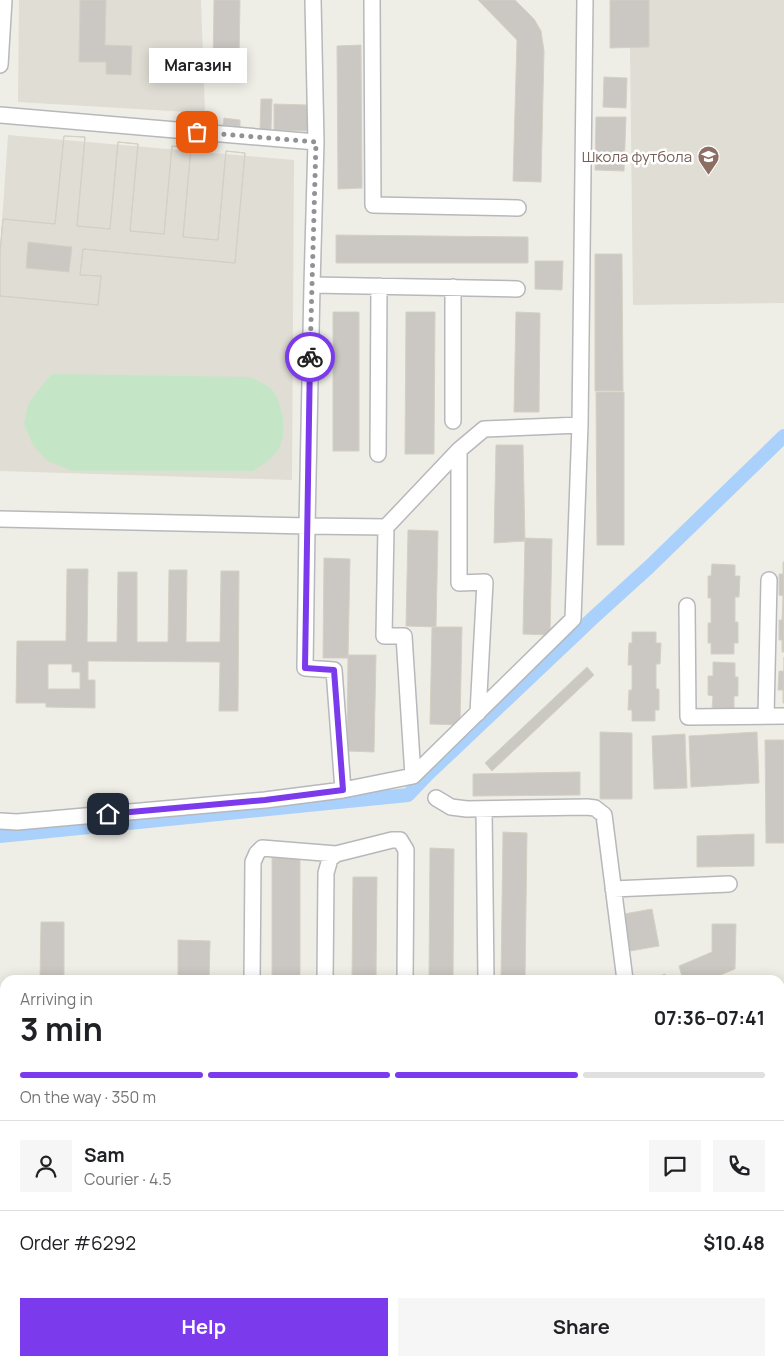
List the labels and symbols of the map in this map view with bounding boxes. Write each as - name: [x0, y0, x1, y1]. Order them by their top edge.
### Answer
- callout: Магазин: [148, 47, 246, 82]
- pin: [176, 111, 218, 153]
- school or university icon: Школа футбола: [696, 144, 720, 175]
- place label: Школа футбола: [582, 146, 692, 167]
- courier: [285, 332, 335, 382]
- pin: [87, 793, 129, 835]

